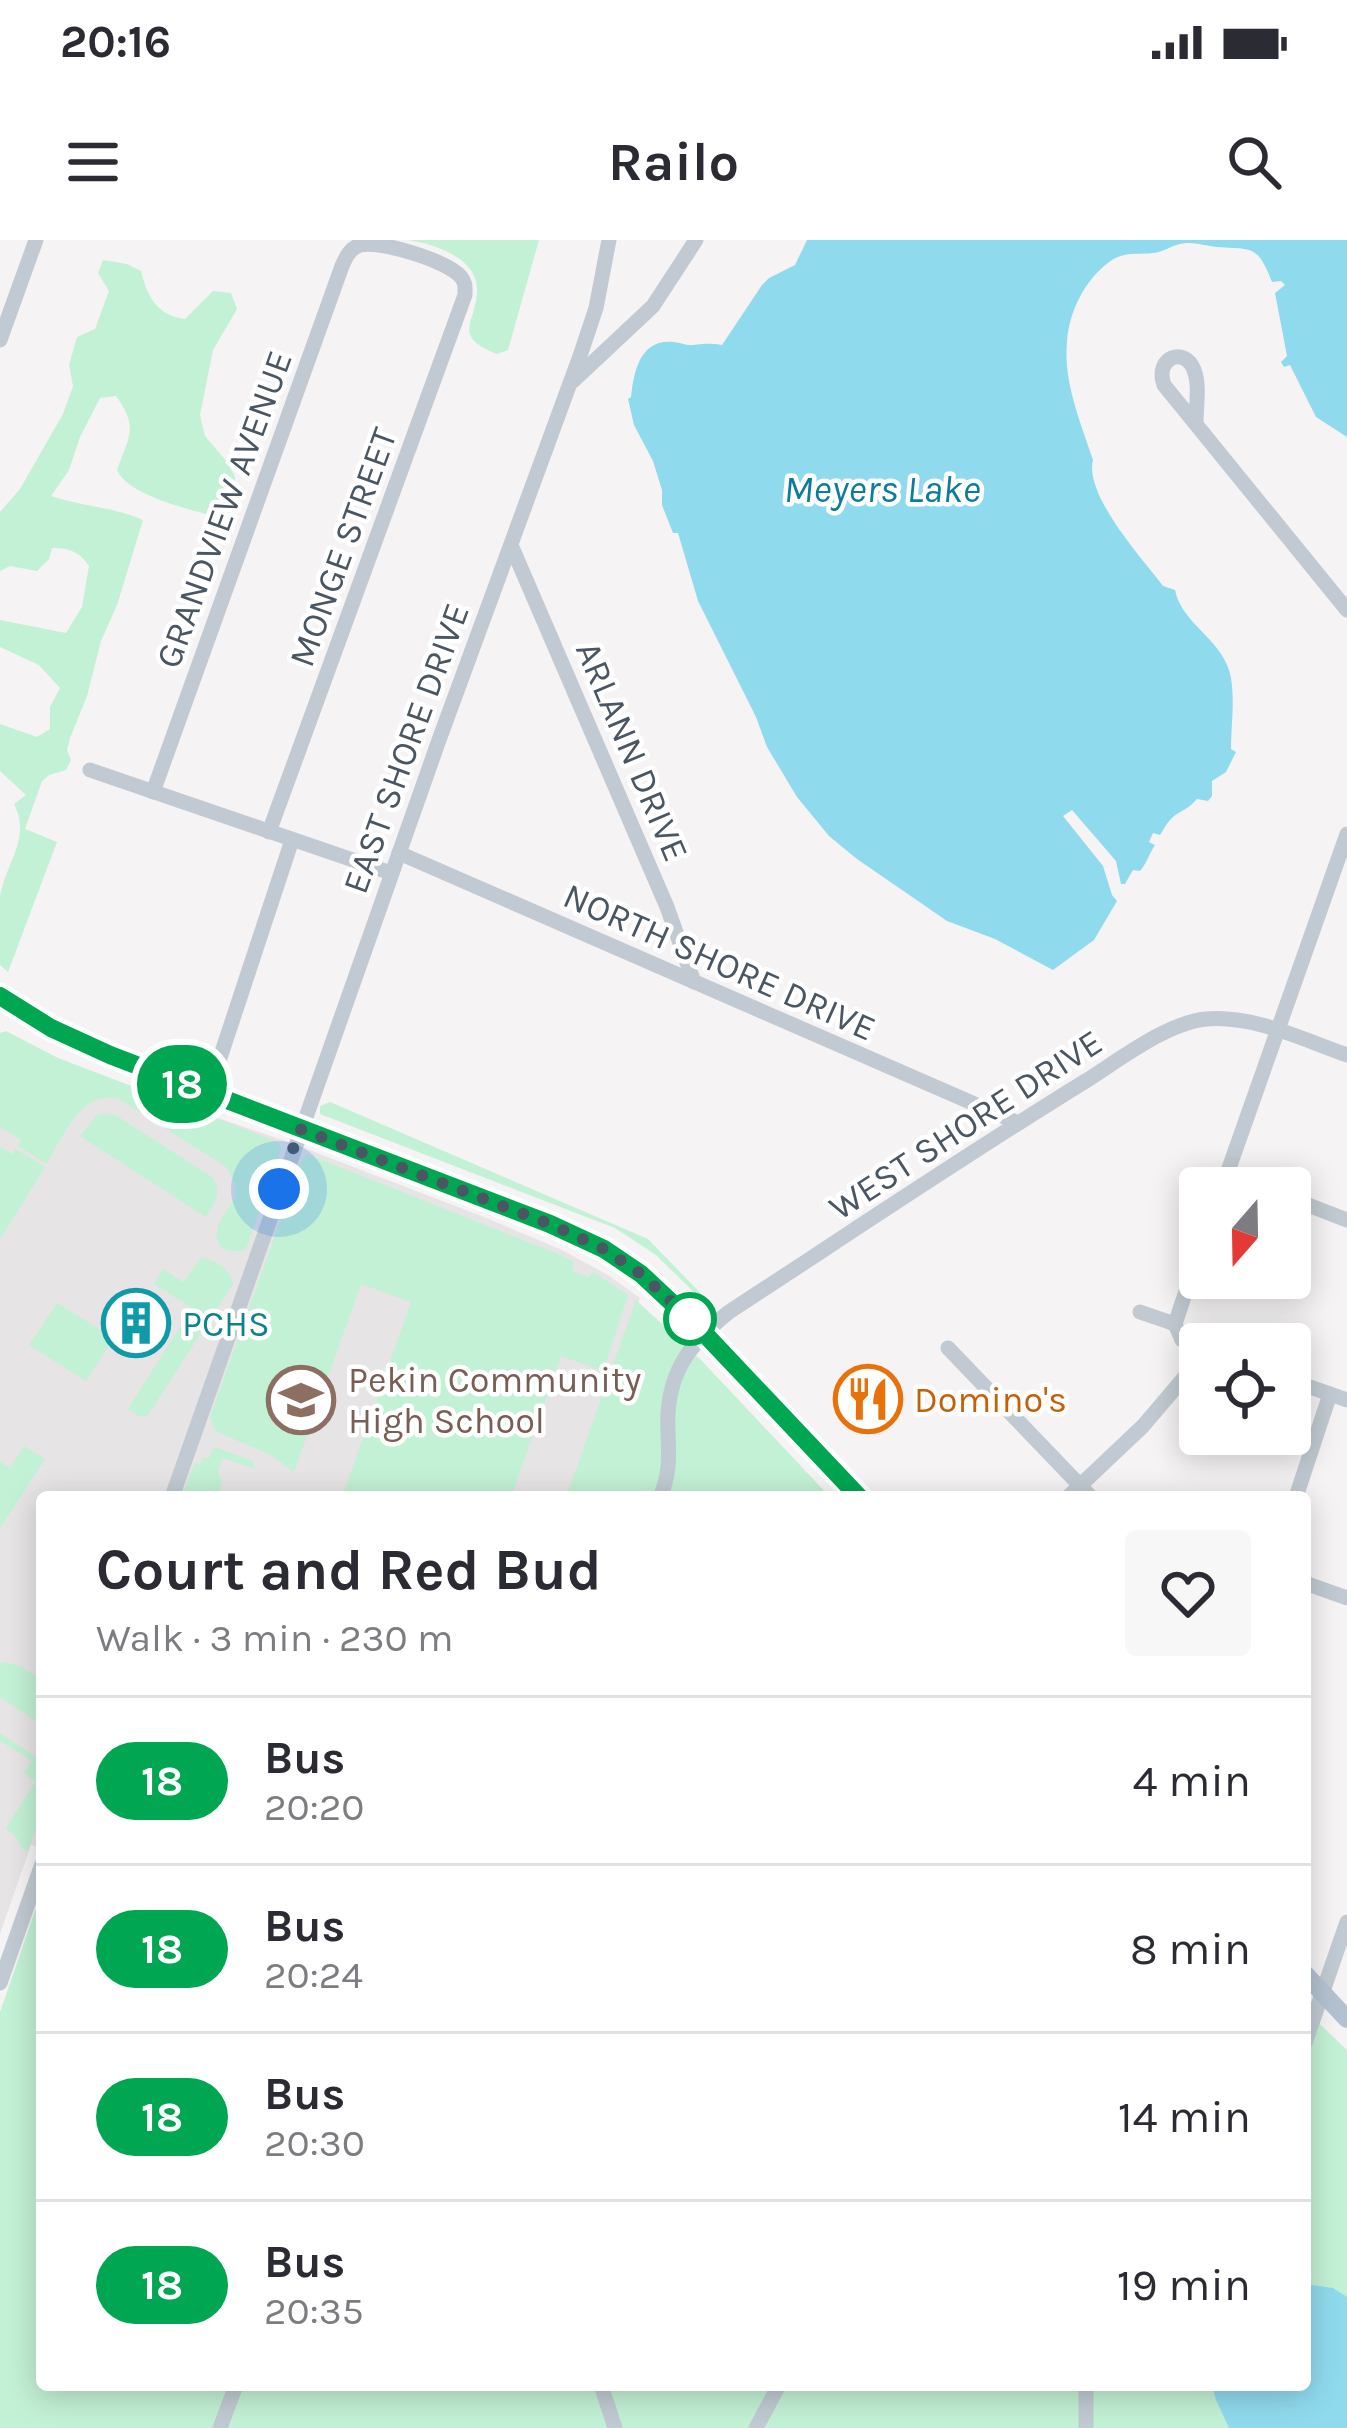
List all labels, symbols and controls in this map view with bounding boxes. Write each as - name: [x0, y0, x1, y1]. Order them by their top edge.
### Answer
- text: 20:16: [60, 16, 171, 68]
- icon: menu: [60, 129, 126, 195]
- icon: search: [1221, 129, 1287, 195]
- text: Railo: [608, 130, 739, 194]
- street label: GRANDVIEW AVENUE: [147, 345, 301, 674]
- street label: MONGE STREET: [280, 422, 406, 672]
- water label: Meyers Lake: [784, 466, 981, 512]
- street label: EAST SHORE DRIVE: [334, 598, 478, 899]
- street label: ARLANN DRIVE: [567, 635, 697, 867]
- street label: NORTH SHORE DRIVE: [557, 874, 882, 1050]
- street label: WEST SHORE DRIVE: [821, 1021, 1110, 1229]
- line badge: 18: [128, 1045, 236, 1123]
- text: 18: [161, 1059, 203, 1109]
- your location: [249, 1159, 309, 1219]
- north arrow: [1179, 1167, 1311, 1299]
- map controls: [1179, 1167, 1311, 1455]
- building icon: PCHS: [101, 1288, 171, 1358]
- unlabelled marker: [665, 1294, 715, 1344]
- place label: PCHS: [182, 1303, 270, 1345]
- button: locate: [1179, 1323, 1311, 1455]
- place label: Pekin Community High School: [348, 1359, 642, 1442]
- restaurant icon: Domino's: [833, 1364, 903, 1434]
- school or university icon: Pekin Community High School: [266, 1365, 336, 1435]
- place label: Domino's: [914, 1379, 1067, 1421]
- button: heart: [1125, 1530, 1251, 1656]
- text: Court and Red Bud: [96, 1537, 602, 1603]
- text: Walk · 3 min · 230 m: [96, 1615, 453, 1661]
- text: Bus: [264, 1732, 345, 1784]
- text: 4 min: [1133, 1755, 1251, 1807]
- text: 18: [141, 1756, 183, 1806]
- text: 20:20: [264, 1784, 364, 1830]
- text: Bus: [264, 1900, 345, 1952]
- text: 8 min: [1130, 1923, 1251, 1975]
- text: 18: [141, 1924, 183, 1974]
- text: 20:24: [264, 1952, 363, 1998]
- text: Bus: [264, 2068, 345, 2120]
- text: 14 min: [1118, 2091, 1251, 2143]
- text: 18: [141, 2092, 183, 2142]
- text: 20:30: [264, 2120, 365, 2166]
- text: Bus: [264, 2236, 345, 2288]
- text: 19 min: [1117, 2259, 1251, 2311]
- text: 18: [141, 2260, 183, 2310]
- text: 20:35: [264, 2288, 364, 2334]

